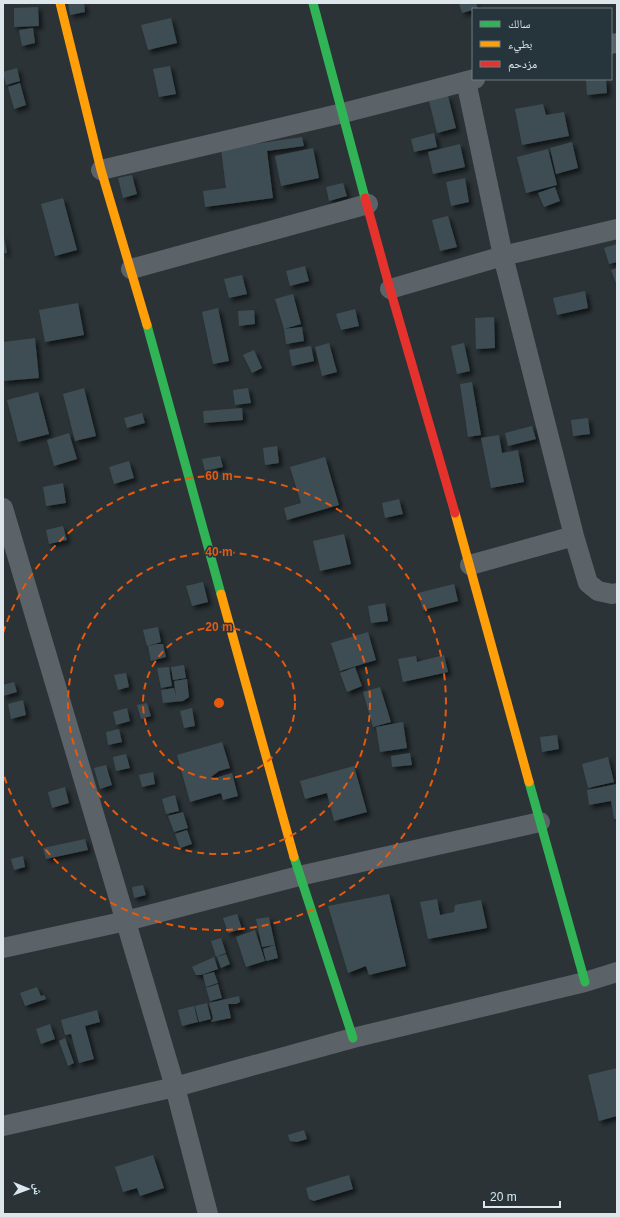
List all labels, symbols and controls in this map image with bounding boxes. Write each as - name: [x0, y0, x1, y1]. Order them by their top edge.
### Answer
- legend: [472, 8, 612, 80]
- text: سالك: [508, 17, 530, 31]
- text: بطيء: [508, 37, 532, 54]
- text: مزدحم: [508, 57, 537, 72]
- text: 60 m: [205, 469, 233, 483]
- text: 40 m: [205, 545, 233, 559]
- text: 20 m: [205, 620, 233, 634]
- centre of rings: [212, 696, 226, 710]
- north arrow: [8, 1169, 48, 1209]
- text: ش: [30, 1183, 44, 1195]
- scale bar: [484, 1183, 560, 1209]
- text: 20 m: [490, 1190, 517, 1204]

